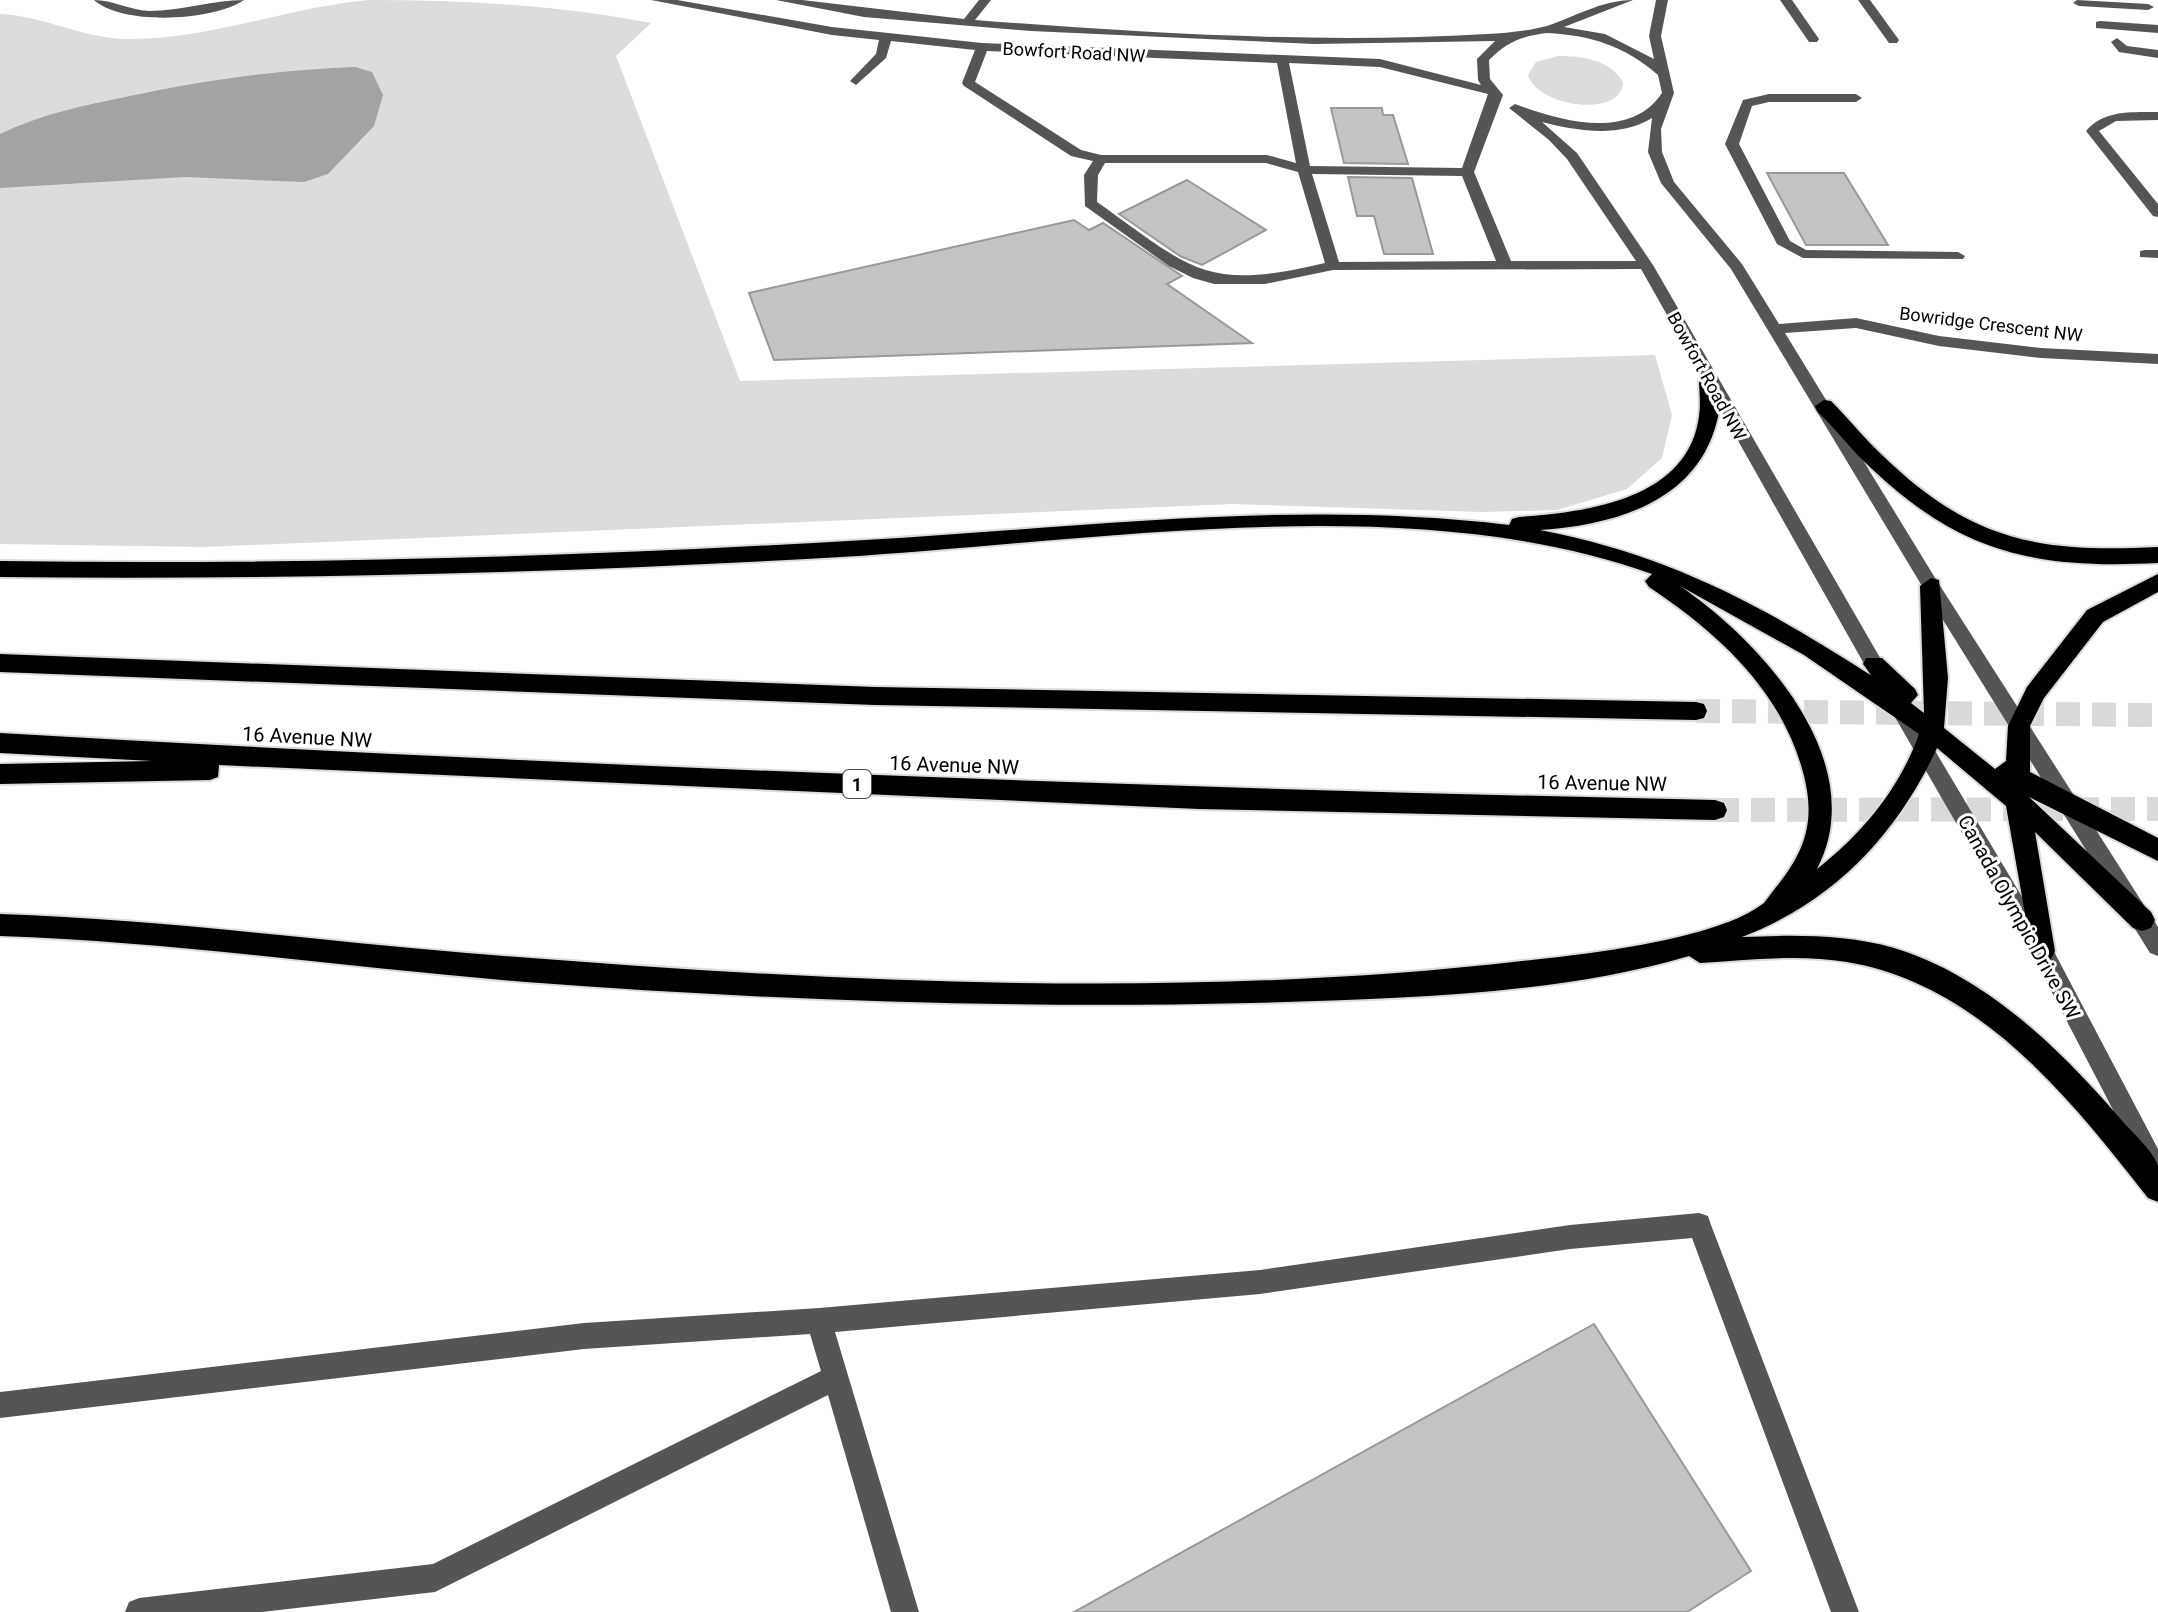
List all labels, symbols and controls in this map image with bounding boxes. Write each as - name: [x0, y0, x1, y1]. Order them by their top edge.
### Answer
- street label: Bowfort Road NW: [1002, 38, 1146, 66]
- street label: Bowridge Crescent NW: [1898, 302, 2084, 346]
- street label: Bowfort Road NW: [1663, 308, 1751, 444]
- street label: 16 Avenue NW: [242, 722, 373, 752]
- street label: 16 Avenue NW: [889, 751, 1020, 779]
- road number: 1: [843, 770, 871, 798]
- street label: 16 Avenue NW: [1537, 770, 1667, 796]
- street label: Canada Olympic Drive SW: [1953, 811, 2085, 1023]

